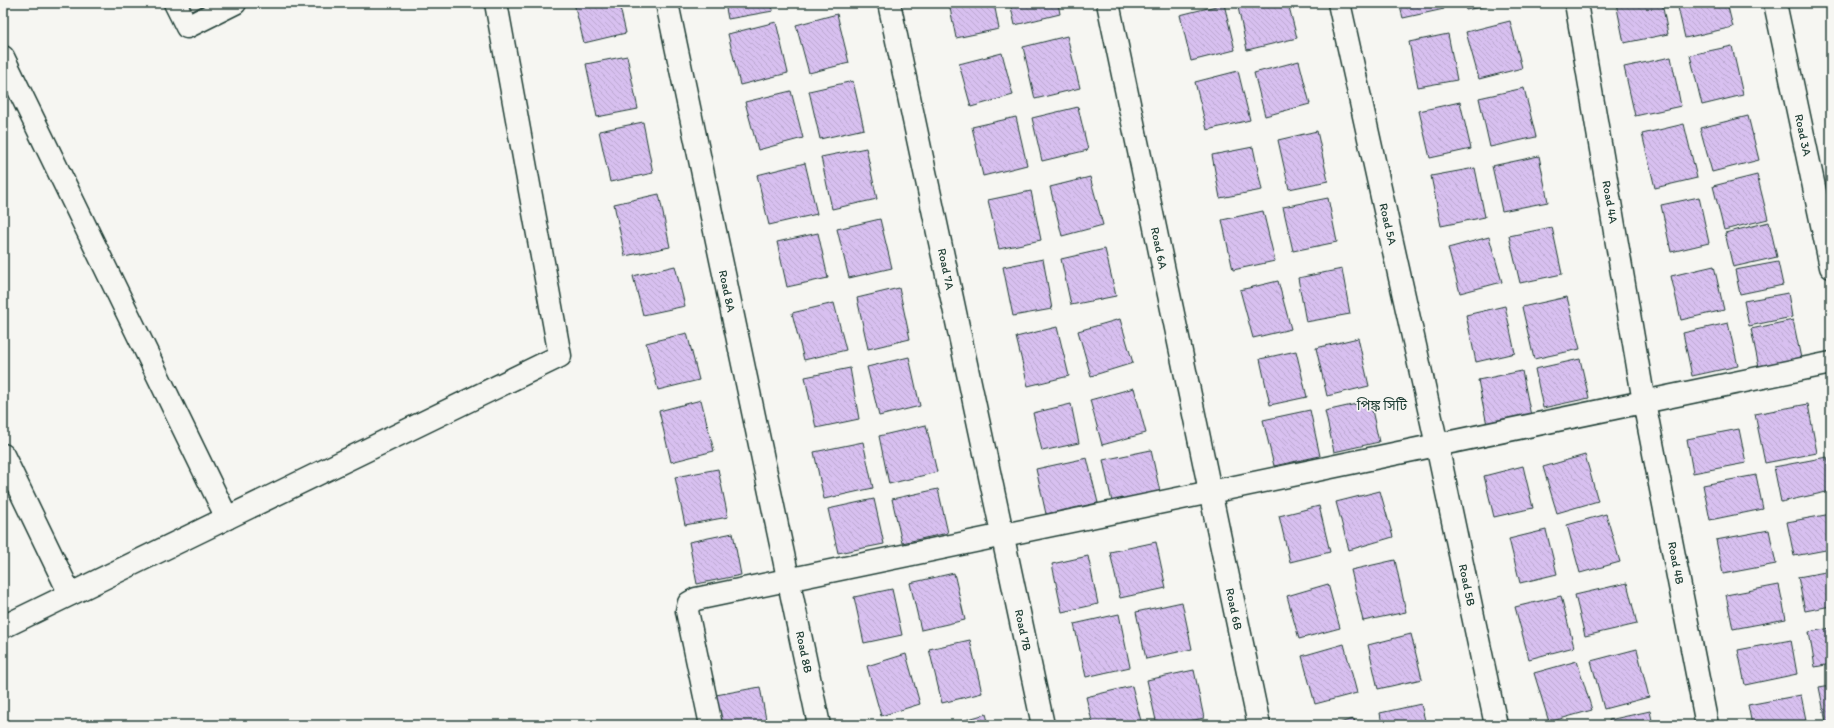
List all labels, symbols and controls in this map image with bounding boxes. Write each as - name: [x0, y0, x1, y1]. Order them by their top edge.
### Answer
- street label: Road 3A: [1792, 113, 1814, 158]
- street label: Road 4A: [1599, 179, 1621, 225]
- street label: Road 5A: [1376, 202, 1400, 247]
- street label: Road 6A: [1148, 226, 1170, 271]
- street label: Road 7A: [935, 247, 957, 291]
- street label: Road 8A: [716, 269, 738, 314]
- district label: পিঙ্ক সিটি: [1356, 397, 1408, 414]
- street label: Road 4B: [1665, 540, 1687, 586]
- street label: Road 5B: [1456, 563, 1478, 608]
- street label: Road 6B: [1223, 587, 1245, 632]
- street label: Road 7B: [1012, 608, 1034, 652]
- street label: Road 8B: [793, 630, 815, 675]

